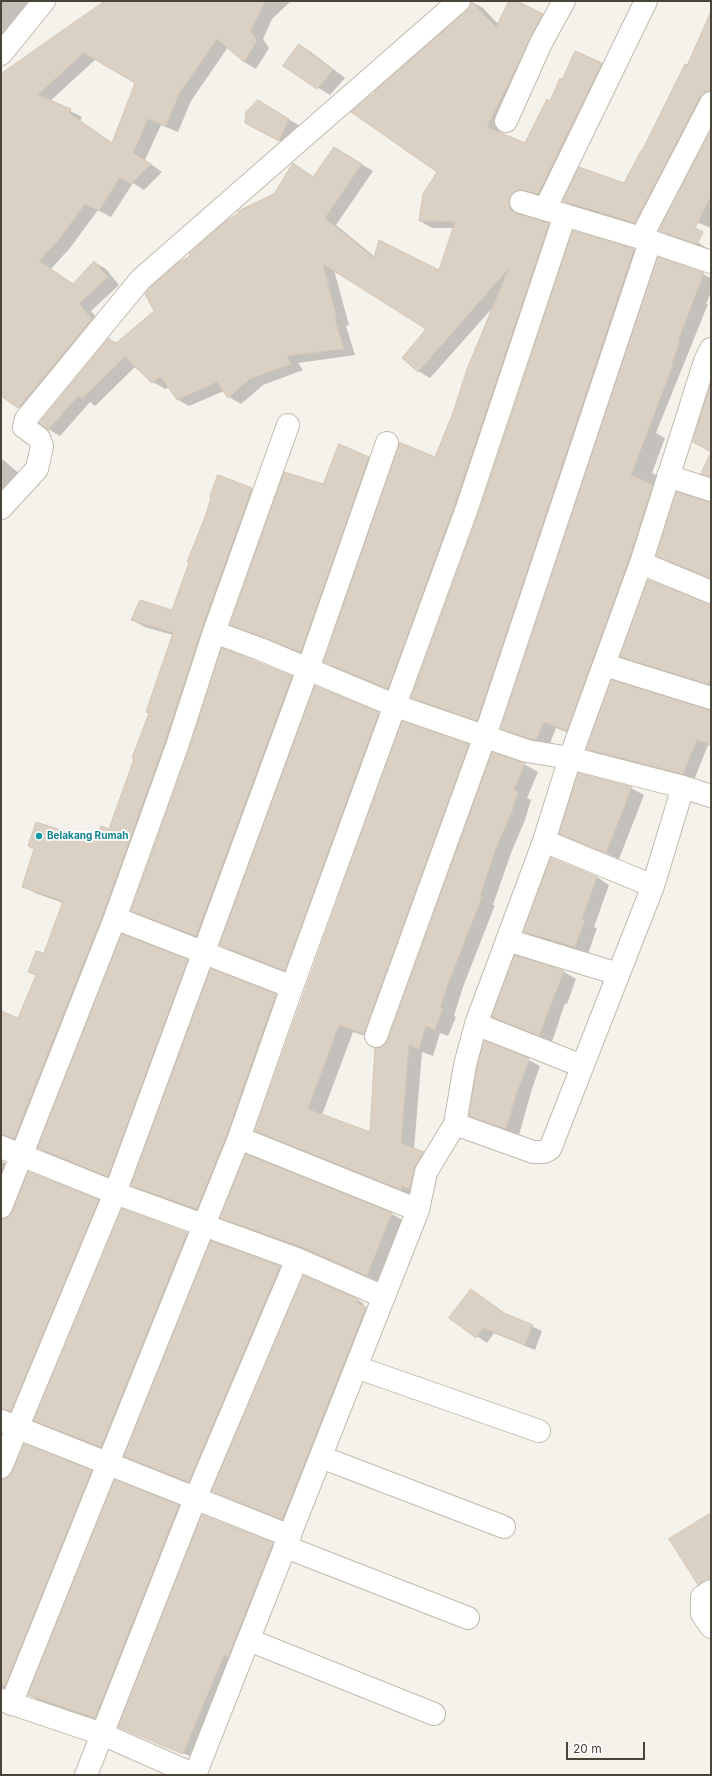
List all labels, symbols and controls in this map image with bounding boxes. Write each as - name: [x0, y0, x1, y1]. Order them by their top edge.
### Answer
- place label: Belakang Rumah: [47, 830, 129, 842]
- marker: Belakang Rumah: [34, 831, 44, 841]
- scale bar: [568, 1734, 647, 1760]
- text: 20 m: [573, 1741, 602, 1756]

